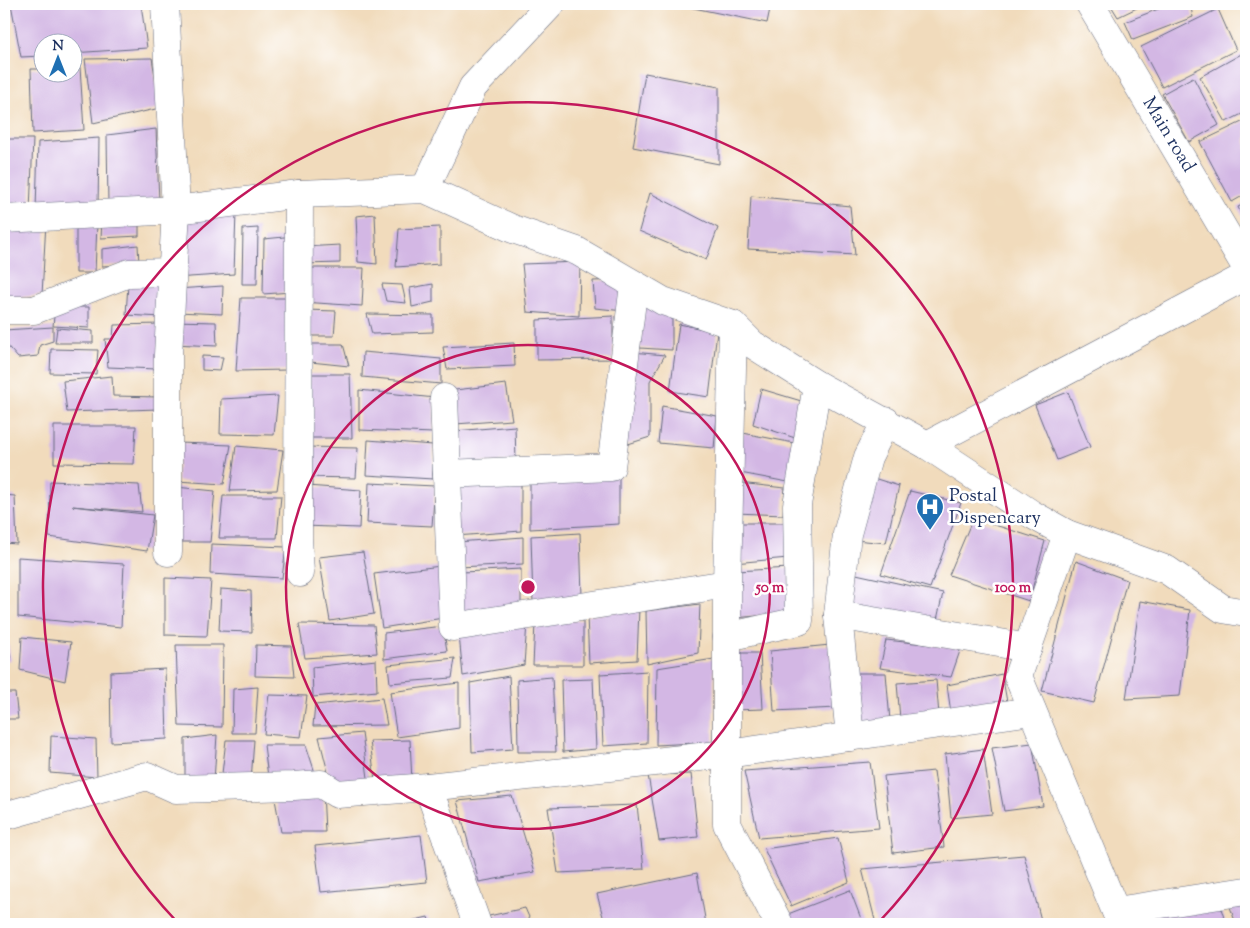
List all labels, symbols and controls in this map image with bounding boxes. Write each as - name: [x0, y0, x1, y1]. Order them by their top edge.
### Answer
- north arrow: [32, 32, 82, 82]
- text: N: [52, 37, 64, 57]
- street label: Main road: [1135, 92, 1201, 178]
- place label: Postal Dispencary: [949, 483, 1042, 532]
- hospital icon: Postal Dispencary: [915, 492, 945, 531]
- centre of rings: [519, 578, 537, 596]
- text: 50 m: [755, 578, 785, 599]
- text: 100 m: [995, 578, 1032, 599]

